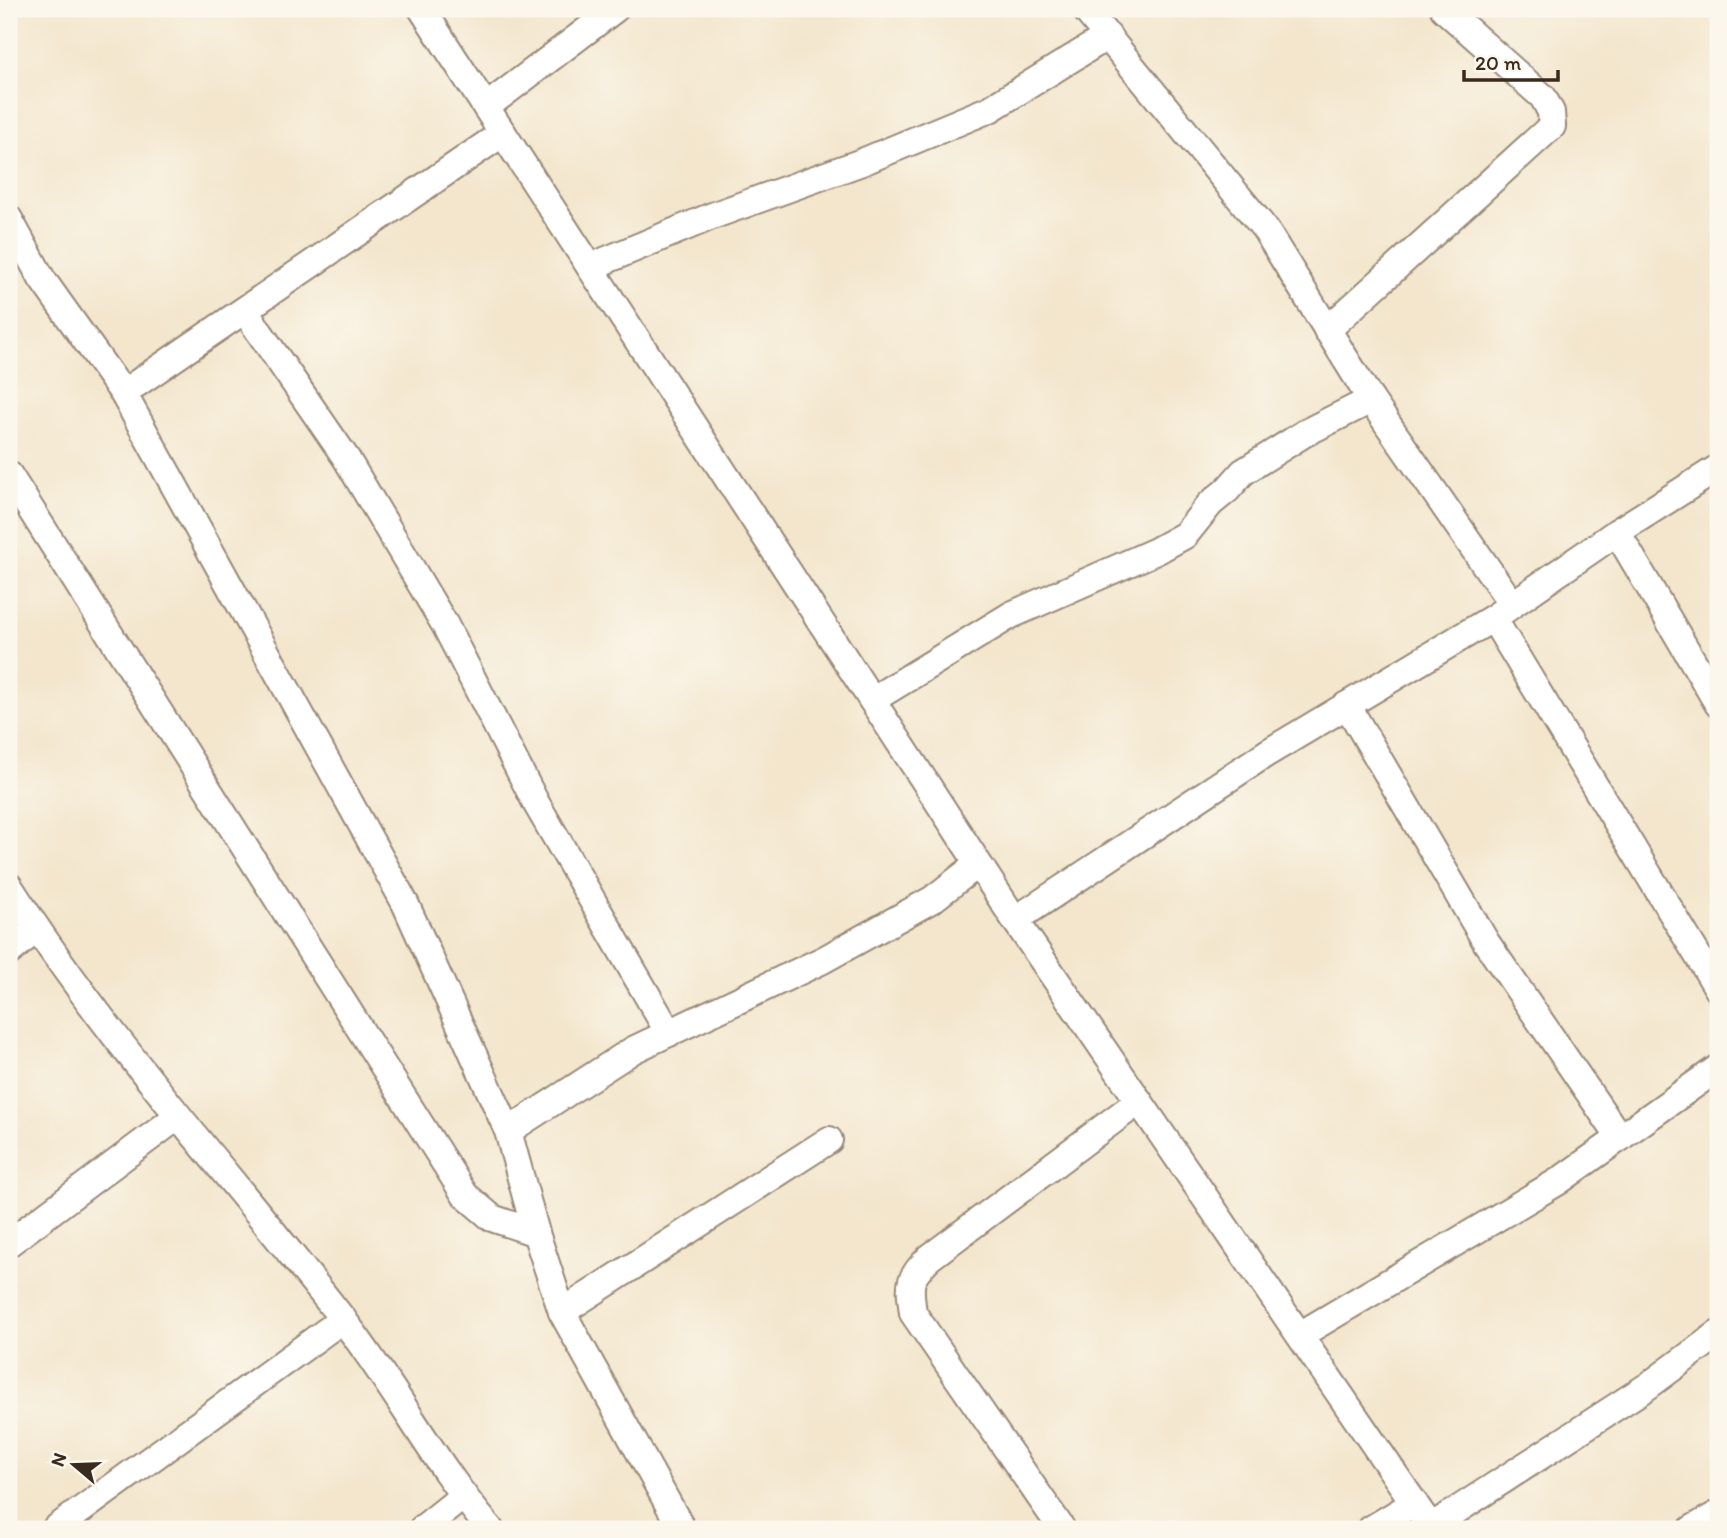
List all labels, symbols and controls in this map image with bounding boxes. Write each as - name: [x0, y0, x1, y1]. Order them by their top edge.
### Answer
- scale bar: [1464, 38, 1559, 82]
- text: 20 m: [1475, 50, 1522, 75]
- north arrow: [38, 1430, 108, 1500]
- text: N: [45, 1450, 71, 1469]

